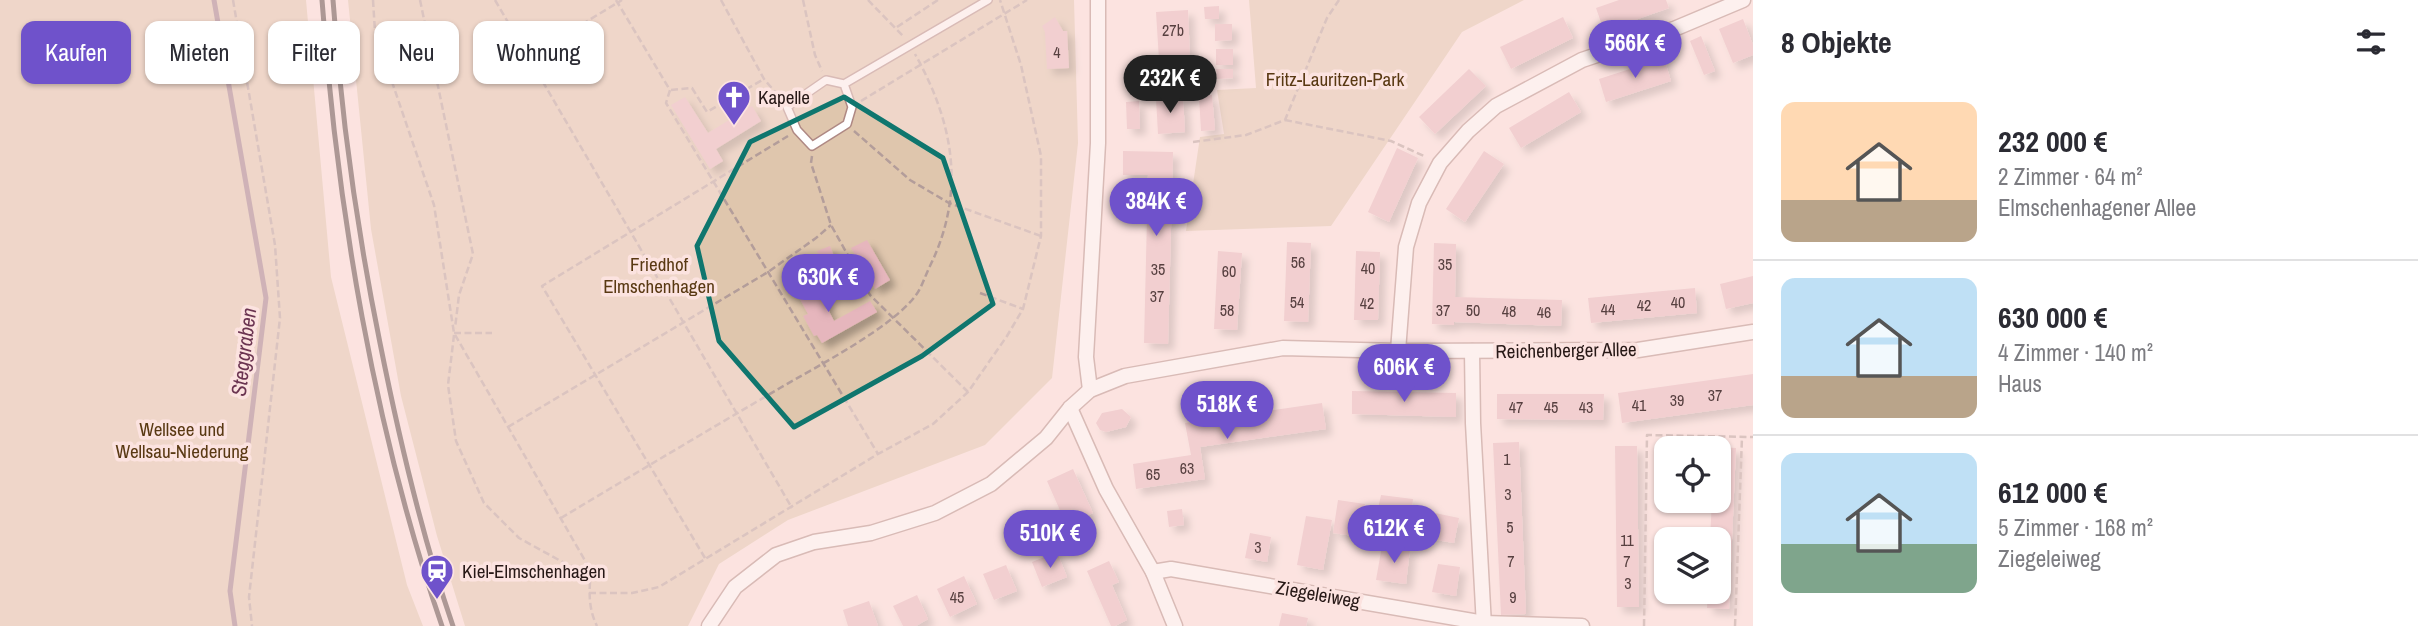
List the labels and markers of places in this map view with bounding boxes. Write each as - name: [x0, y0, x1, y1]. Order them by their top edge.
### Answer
- pin: 566K €: [1578, 20, 1692, 80]
- pin: 232K €: [1113, 55, 1227, 115]
- church icon: Kapelle: [715, 78, 753, 127]
- place label: Kapelle: [758, 84, 810, 110]
- pin: 384K €: [1099, 178, 1213, 238]
- pin: 630K €: [771, 254, 885, 314]
- pin: 606K €: [1347, 344, 1461, 404]
- pin: 518K €: [1170, 382, 1284, 441]
- pin: 612K €: [1337, 505, 1451, 565]
- pin: 510K €: [993, 510, 1107, 570]
- station icon: Kiel-Elmschenhagen: [418, 552, 456, 601]
- place label: Kiel-Elmschenhagen: [462, 558, 606, 584]

